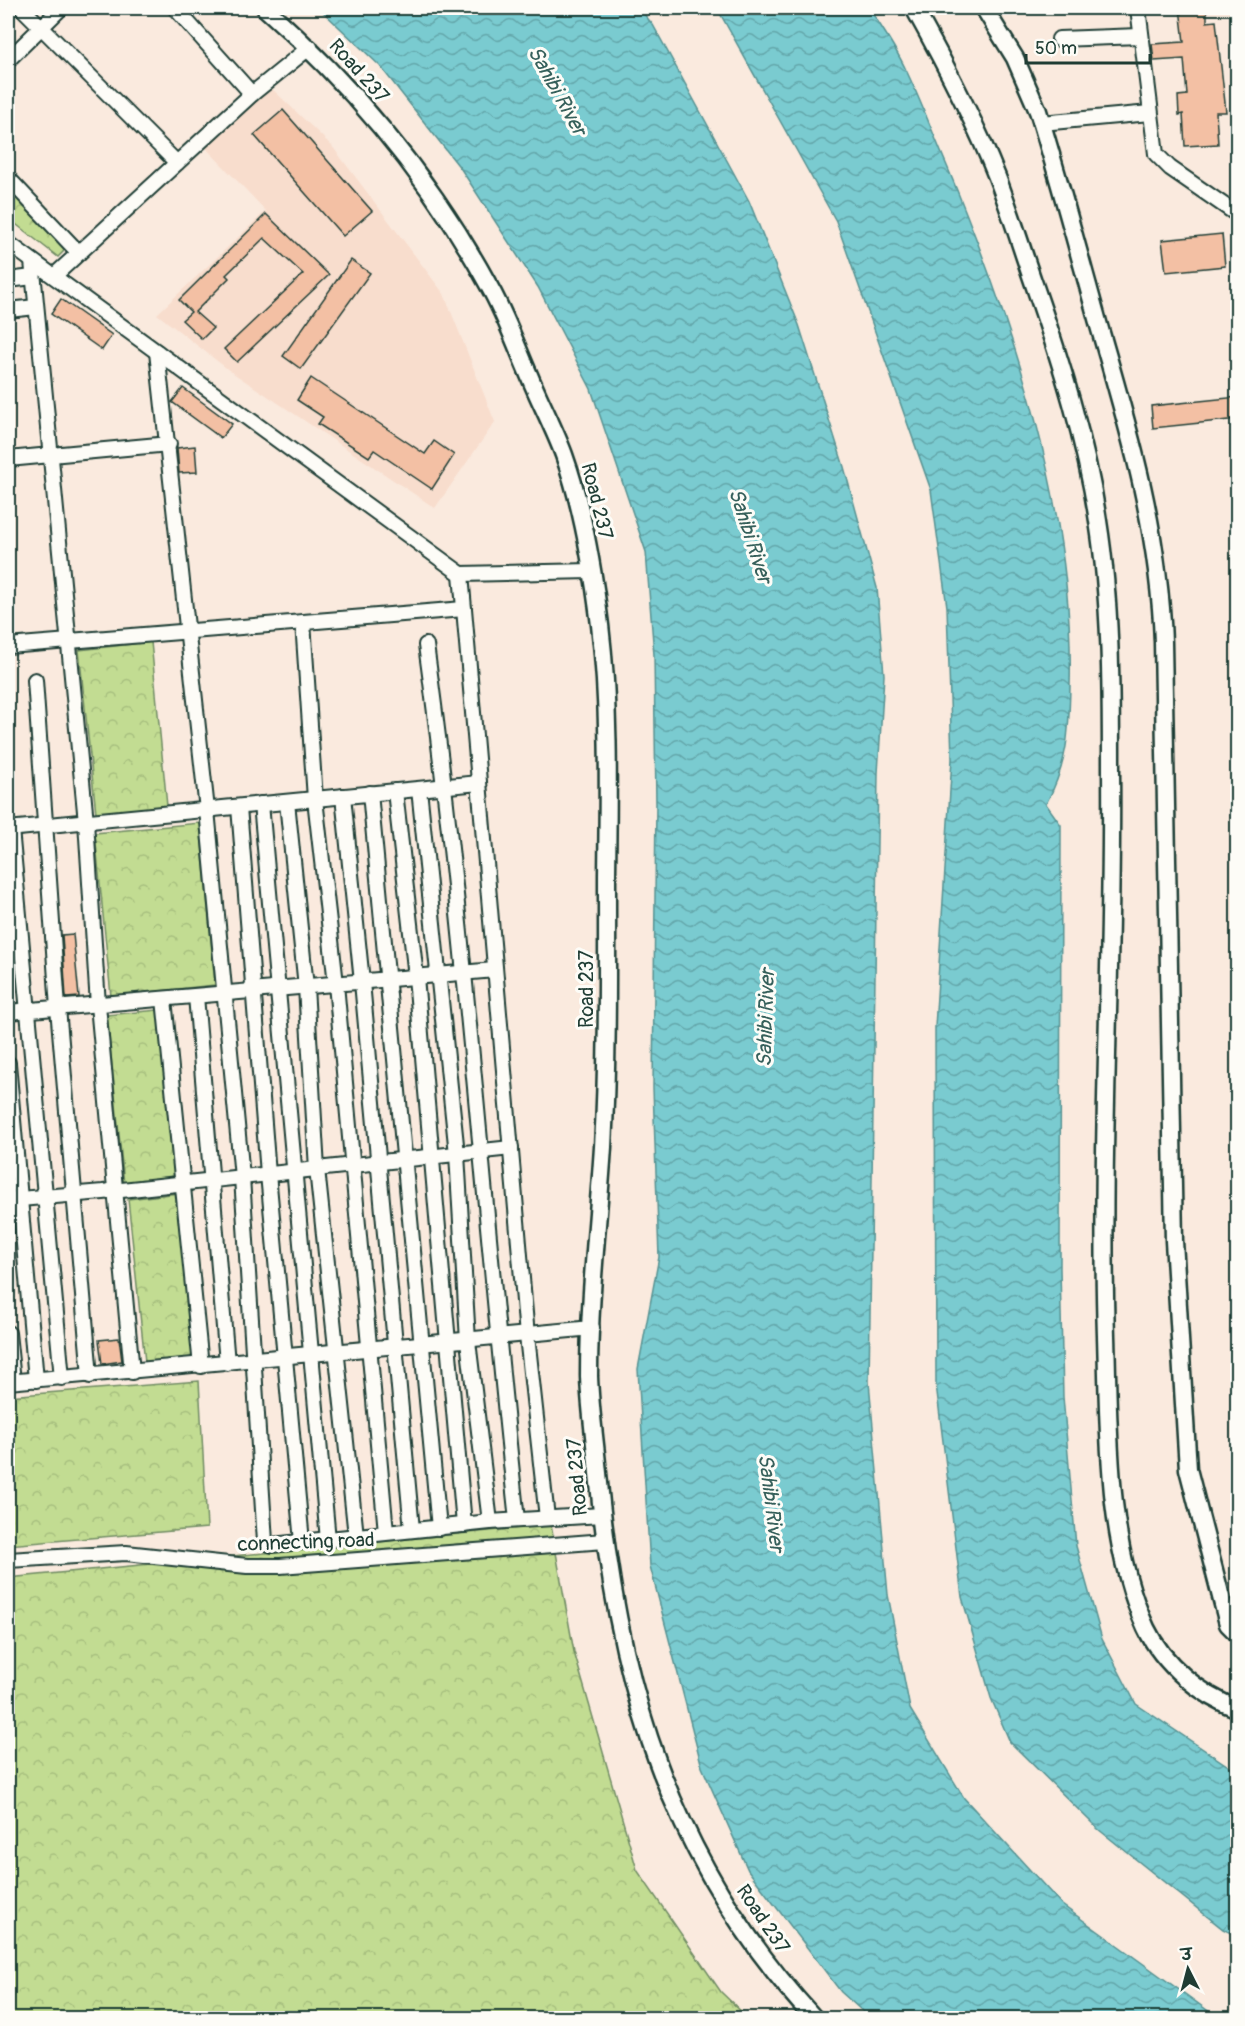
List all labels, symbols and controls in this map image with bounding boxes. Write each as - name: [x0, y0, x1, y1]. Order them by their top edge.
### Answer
- scale bar: [1026, 27, 1150, 65]
- street label: Road 237: [324, 34, 395, 109]
- text: 50 m: [1035, 37, 1077, 60]
- water label: Sahibi River: [521, 41, 594, 143]
- street label: Road 237: [575, 460, 619, 542]
- water label: Sahibi River: [722, 485, 779, 589]
- street label: Road 237: [574, 950, 599, 1028]
- water label: Sahibi River: [751, 966, 781, 1068]
- street label: Road 237: [561, 1437, 593, 1517]
- water label: Sahibi River: [752, 1453, 791, 1556]
- street label: connecting road: [237, 1527, 375, 1557]
- street label: Road 237: [731, 1880, 795, 1959]
- north arrow: [1158, 1939, 1218, 1999]
- text: उ: [1178, 1944, 1194, 1966]

